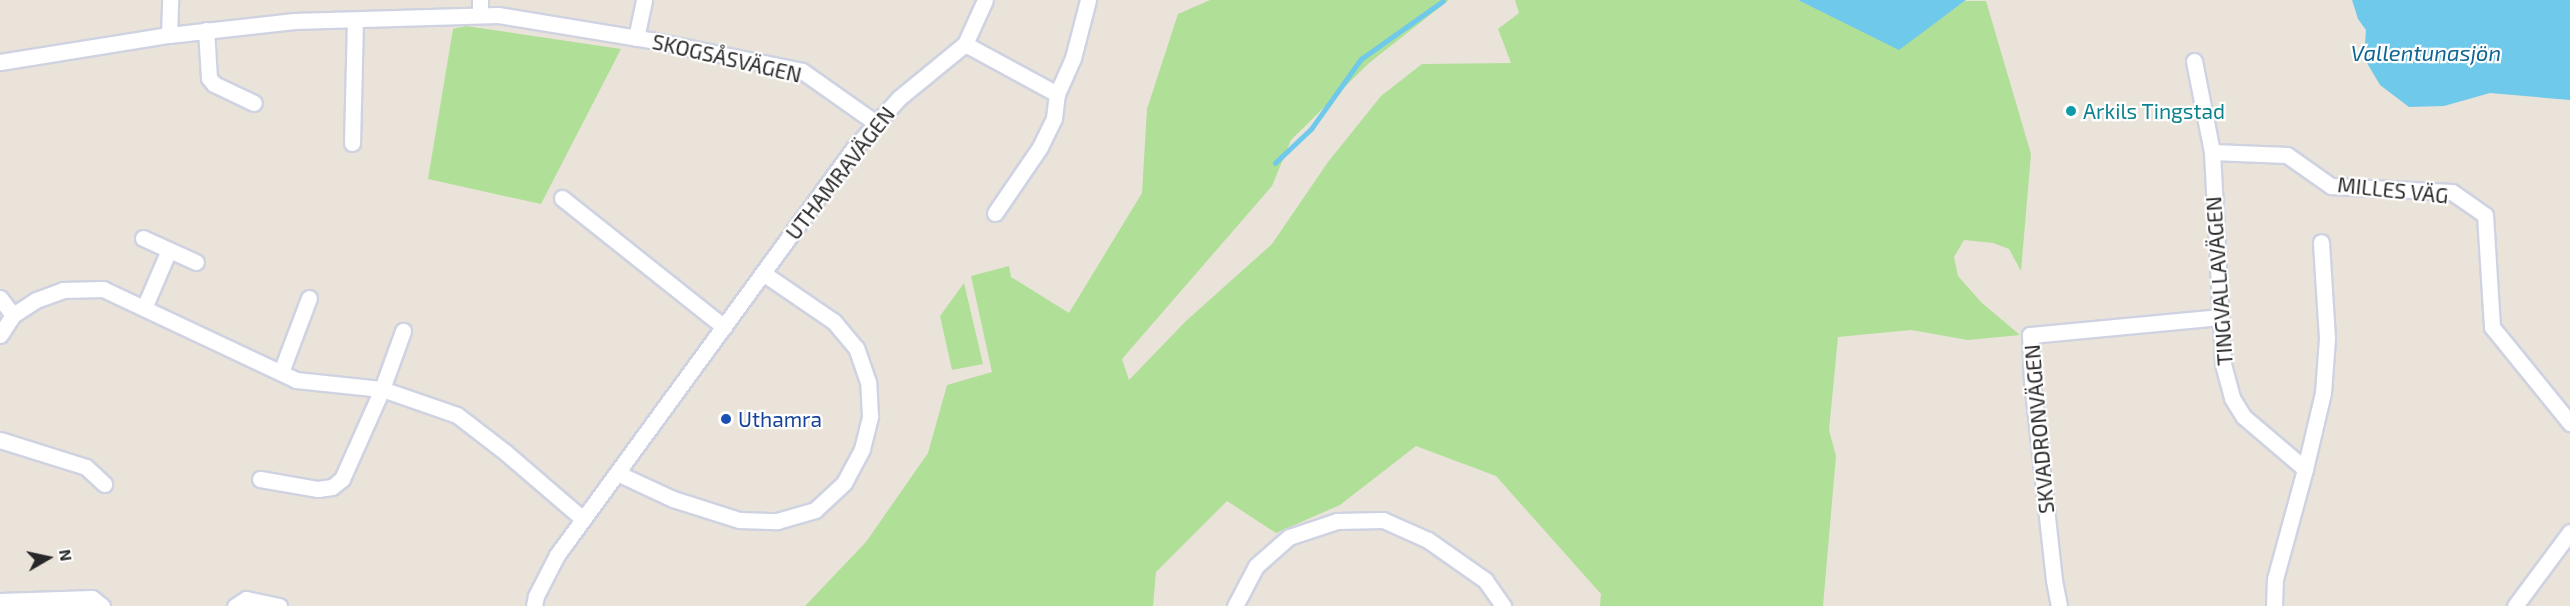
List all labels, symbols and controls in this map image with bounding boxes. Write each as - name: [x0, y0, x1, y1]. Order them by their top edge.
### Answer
- street label: SKOGSÅSVÄGEN: [650, 29, 804, 87]
- water label: Vallentunasjön: [2351, 40, 2501, 66]
- place label: Arkils Tingstad: [2083, 98, 2226, 124]
- street label: UTHAMRAVÄGEN: [780, 101, 900, 245]
- marker: Arkils Tingstad: [2064, 104, 2078, 118]
- street label: MILLES VÄG: [2336, 172, 2450, 208]
- street label: TINGVALLAVÄGEN: [2201, 196, 2237, 366]
- street label: SKVADRONVÄGEN: [2019, 343, 2059, 515]
- place label: Uthamra: [738, 406, 822, 432]
- marker: Uthamra: [719, 412, 733, 426]
- north arrow: [18, 528, 78, 588]
- text: N: [56, 548, 77, 562]

